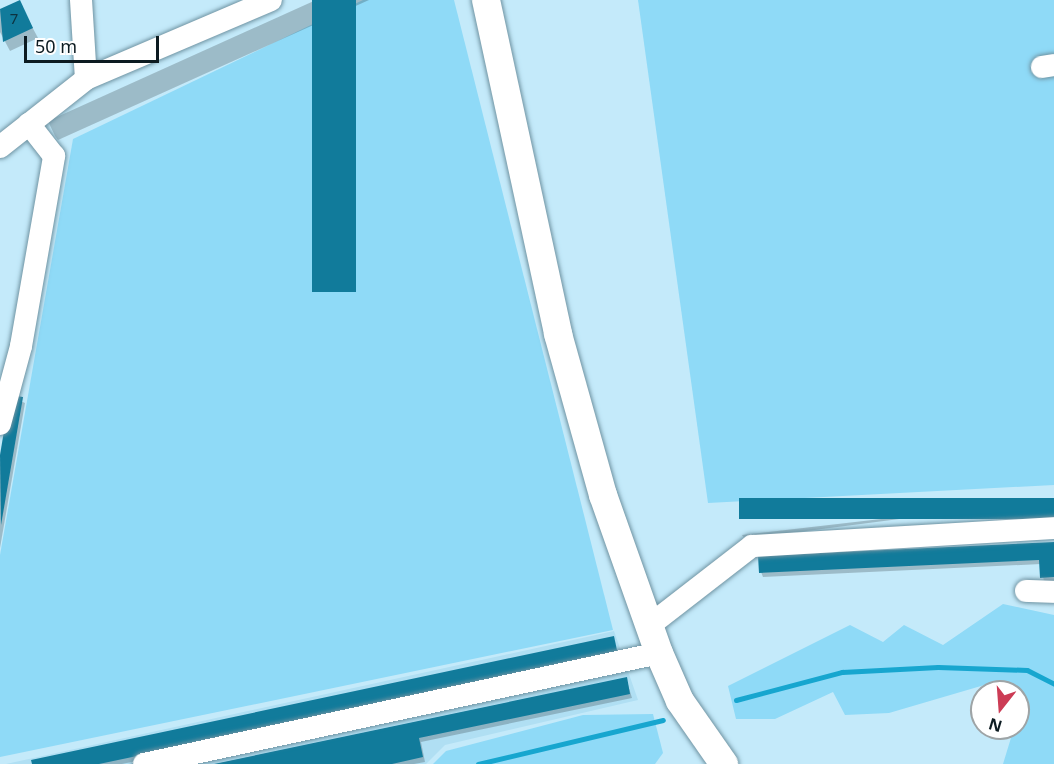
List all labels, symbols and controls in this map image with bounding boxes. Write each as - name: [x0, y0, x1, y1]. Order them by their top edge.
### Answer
- house number: 7: [10, 10, 18, 28]
- scale bar: [27, 24, 162, 62]
- text: 50 m: [35, 34, 77, 58]
- north arrow: [970, 680, 1030, 740]
- text: N: [986, 713, 1005, 738]

